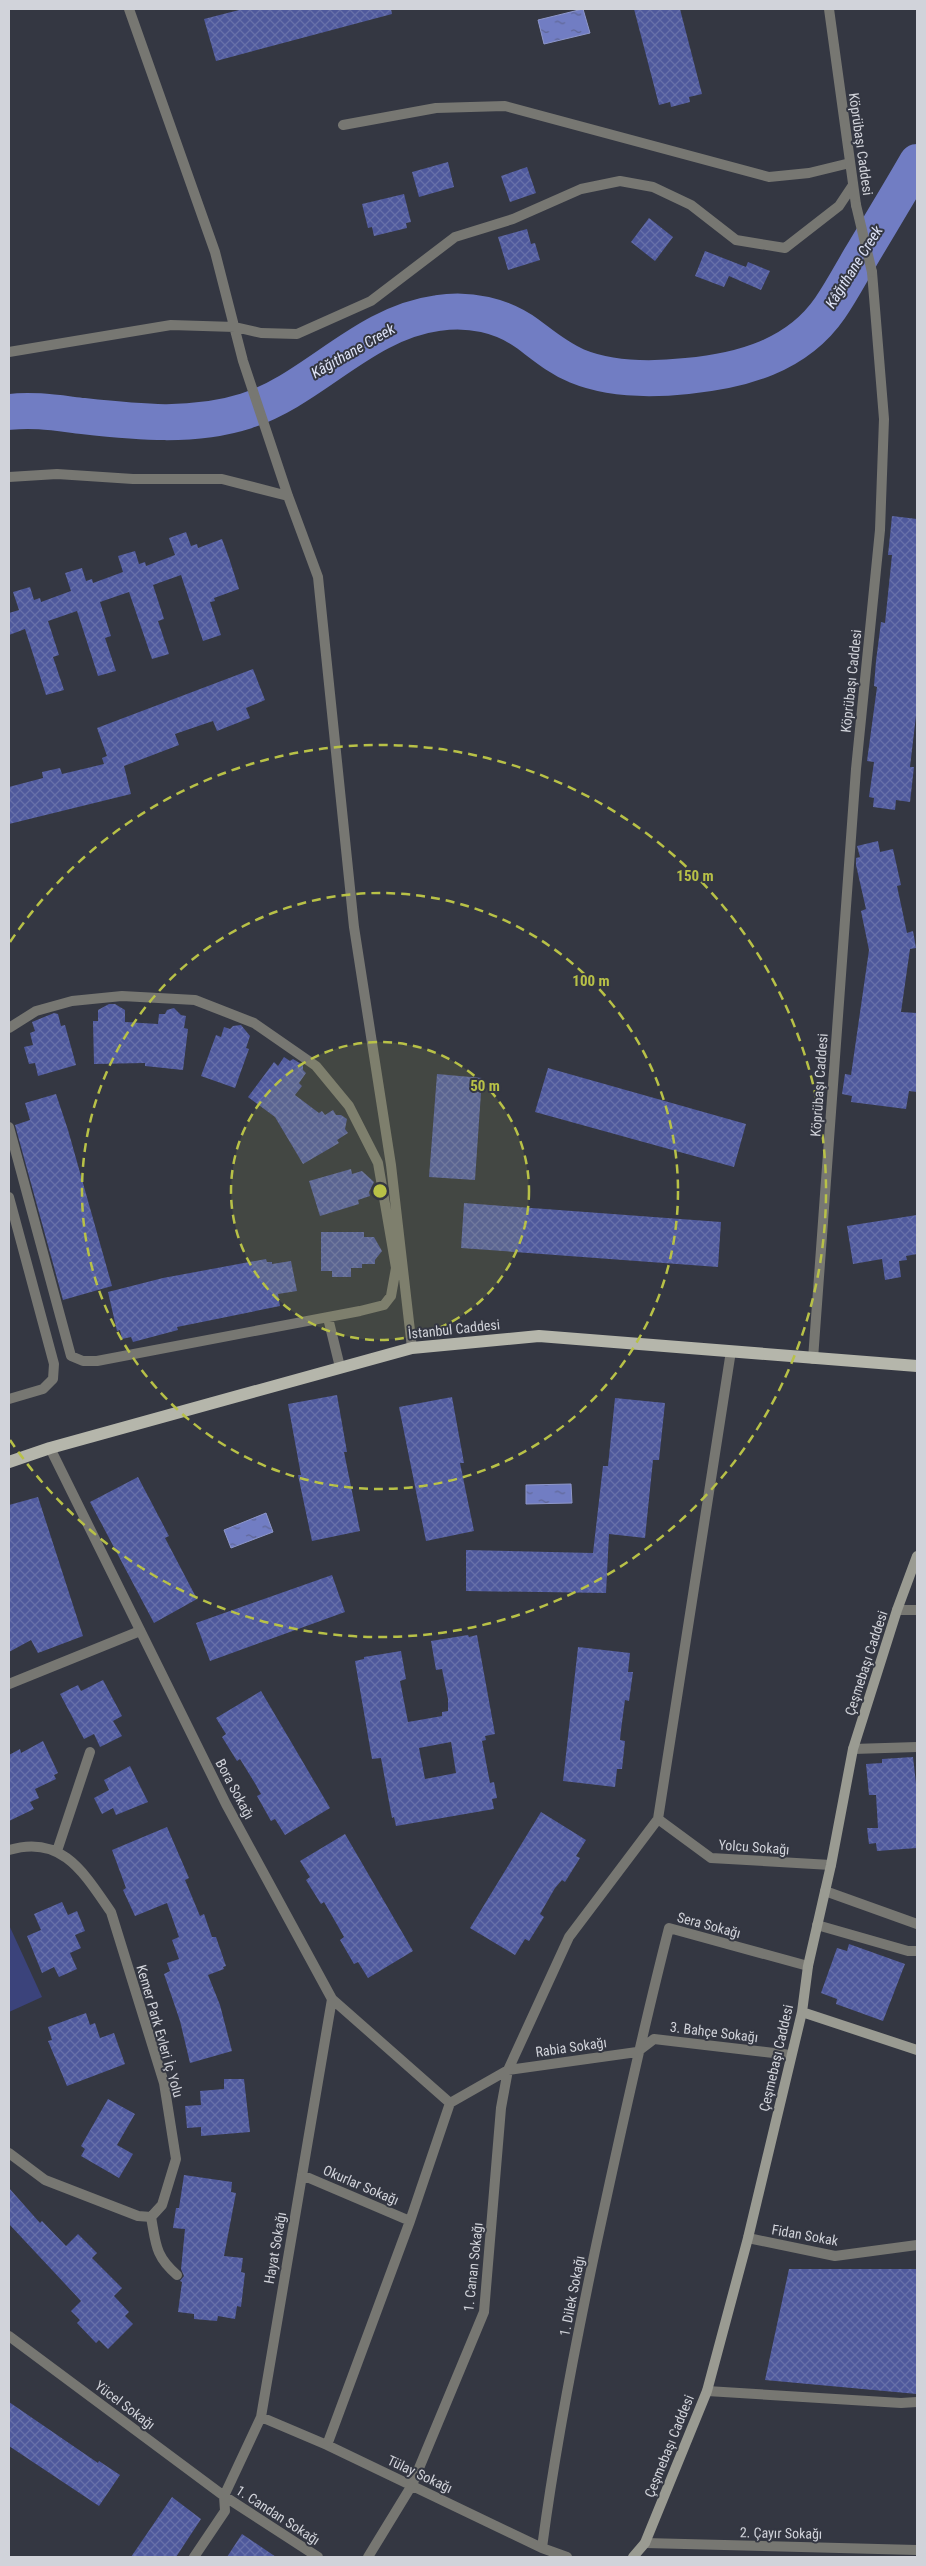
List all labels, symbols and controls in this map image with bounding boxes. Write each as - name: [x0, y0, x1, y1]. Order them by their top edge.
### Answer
- street label: Köprübaşı Caddesi: [846, 92, 876, 196]
- water label: Kâğıthane Creek: [822, 222, 887, 312]
- water label: Kâğıthane Creek: [308, 320, 399, 382]
- street label: Köprübaşı Caddesi: [838, 629, 864, 733]
- text: 150 m: [676, 867, 714, 885]
- text: 100 m: [572, 972, 610, 990]
- street label: Köprübaşı Caddesi: [807, 1033, 831, 1137]
- text: 50 m: [470, 1077, 500, 1095]
- centre of rings: [371, 1182, 389, 1200]
- street label: İstanbul Caddesi: [407, 1316, 501, 1342]
- street label: Çeşmebaşı Caddesi: [842, 1609, 890, 1717]
- street label: Bora Sokağı: [212, 1756, 258, 1822]
- street label: Yolcu Sokağı: [718, 1837, 790, 1857]
- street label: Sera Sokağı: [675, 1909, 743, 1941]
- street label: Kemer Park Evleri İç Yolu: [133, 1963, 187, 2099]
- street label: Çeşmebaşı Caddesi: [756, 2003, 796, 2113]
- street label: 3. Bahçe Sokağı: [669, 2019, 759, 2045]
- street label: Rabia Sokağı: [534, 2034, 608, 2060]
- street label: Okurlar Sokağı: [321, 2162, 401, 2208]
- street label: Hayat Sokağı: [261, 2211, 289, 2285]
- street label: Fidan Sokak: [771, 2221, 840, 2249]
- street label: 1. Canan Sokağı: [460, 2222, 486, 2312]
- street label: 1. Dilek Sokağı: [556, 2254, 588, 2338]
- street label: Yücel Sokağı: [92, 2377, 158, 2433]
- street label: Çeşmebaşı Caddesi: [641, 2392, 697, 2500]
- street label: Tülay Sokağı: [385, 2452, 455, 2496]
- street label: 1. Candan Sokağı: [233, 2482, 323, 2548]
- street label: 2. Çayır Sokağı: [740, 2524, 822, 2542]

